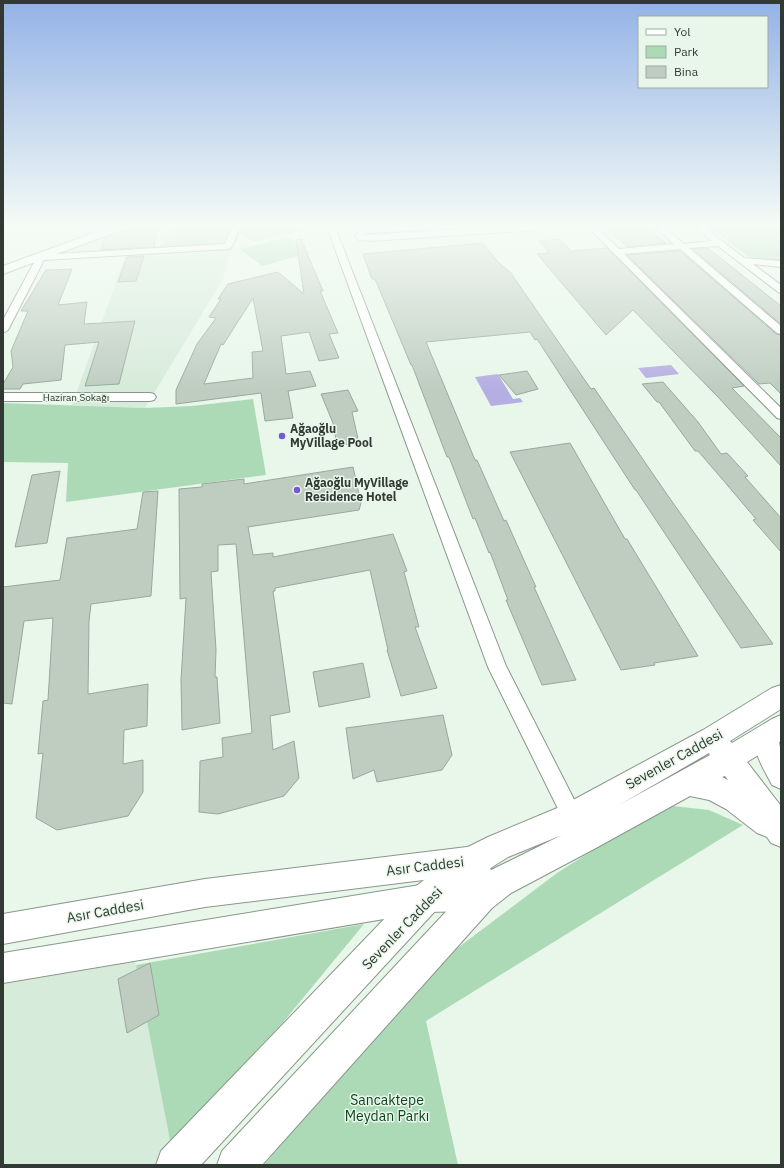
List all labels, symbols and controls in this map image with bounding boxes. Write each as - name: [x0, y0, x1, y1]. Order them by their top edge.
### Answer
- legend: [638, 16, 768, 88]
- text: Yol: [674, 24, 691, 39]
- text: Park: [674, 44, 699, 59]
- text: Bina: [674, 64, 699, 79]
- street label: Haziran Sokağı: [43, 391, 109, 404]
- place label: Ağaoğlu MyVillage Pool: [290, 421, 373, 450]
- marker: Ağaoğlu MyVillage Pool: [277, 431, 287, 441]
- place label: Ağaoğlu MyVillage Residence Hotel: [305, 475, 409, 504]
- marker: Ağaoğlu MyVillage Residence Hotel: [292, 485, 302, 495]
- street label: Sevenler Caddesi: [622, 725, 726, 793]
- street label: Asır Caddesi: [385, 852, 465, 880]
- street label: Sevenler Caddesi: [358, 883, 446, 973]
- street label: Asır Caddesi: [65, 895, 145, 927]
- park label: Sancaktepe Meydan Parkı: [345, 1091, 429, 1125]

